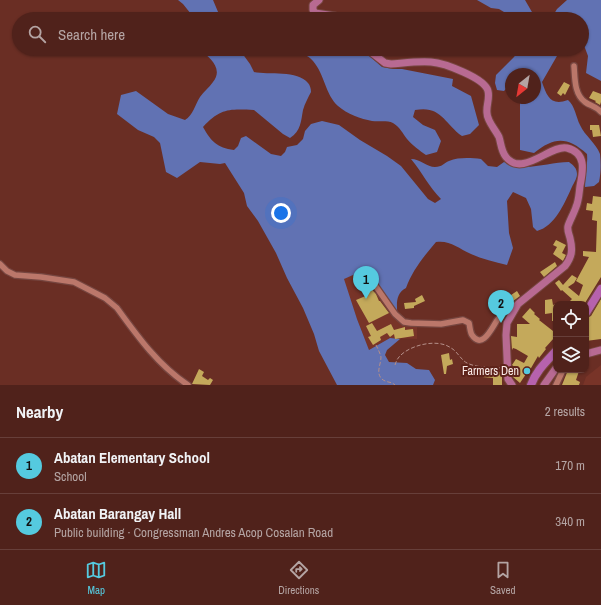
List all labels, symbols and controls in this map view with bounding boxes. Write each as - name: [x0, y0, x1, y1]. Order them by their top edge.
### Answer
- search box: [12, 12, 589, 56]
- icon: search: [26, 23, 48, 45]
- text: Search here: [58, 24, 125, 45]
- north arrow: [505, 68, 541, 104]
- your location: [271, 203, 291, 223]
- pin: 1: [353, 266, 379, 299]
- pin: 2: [488, 290, 514, 323]
- map controls: [553, 301, 589, 373]
- button: locate: [553, 301, 589, 337]
- button: layers: [553, 337, 589, 373]
- place label: Farmers Den: [462, 363, 519, 379]
- marker: Farmers Den: [522, 366, 532, 376]
- text: Nearby: [16, 400, 63, 423]
- text: 2 results: [545, 403, 585, 420]
- text: Abatan Elementary School: [54, 447, 210, 468]
- text: 1: [26, 457, 32, 474]
- text: 170 m: [555, 457, 585, 474]
- text: School: [54, 468, 87, 485]
- text: Abatan Barangay Hall: [54, 503, 181, 524]
- text: 2: [26, 513, 32, 530]
- text: 340 m: [555, 513, 585, 530]
- text: Public building · Congressman Andres Acop Cosalan Road: [54, 524, 333, 541]
- tab: Map: [85, 559, 107, 597]
- tab: Directions: [278, 559, 319, 597]
- tab: Saved: [490, 559, 516, 597]

